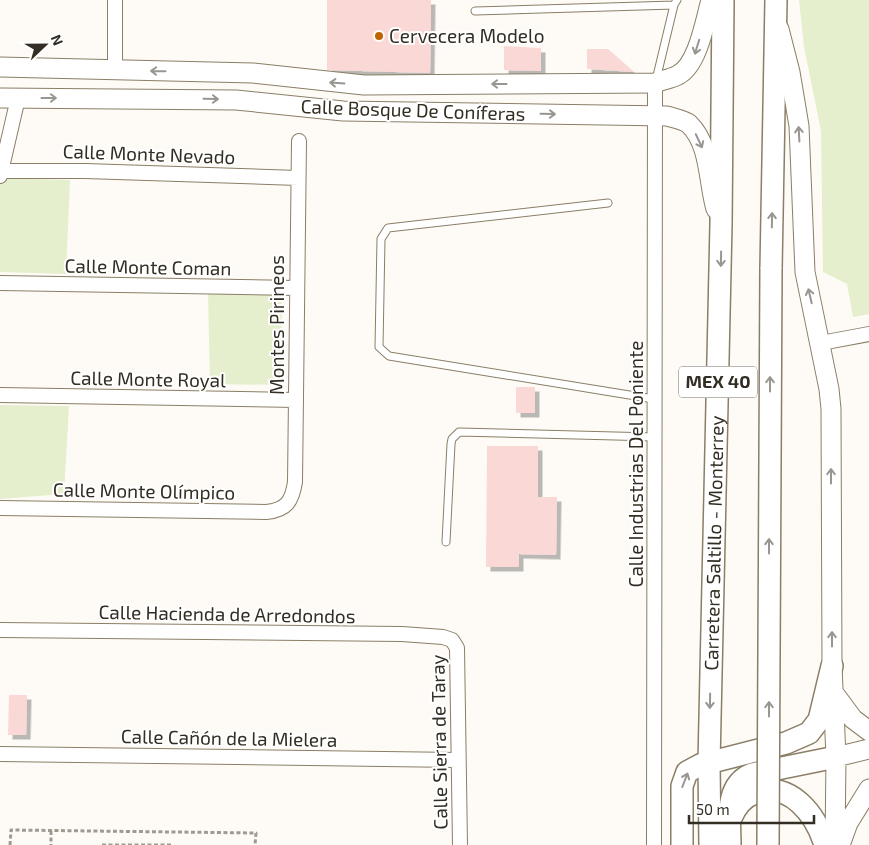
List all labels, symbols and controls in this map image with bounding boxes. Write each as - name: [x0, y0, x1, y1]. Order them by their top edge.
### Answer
- north arrow: [20, 20, 70, 70]
- place label: Cervecera Modelo: [389, 24, 544, 47]
- marker: Cervecera Modelo: [373, 30, 385, 42]
- text: N: [48, 32, 67, 48]
- one-way arrow: [691, 38, 701, 54]
- one-way arrow: [150, 66, 166, 76]
- one-way arrow: [329, 78, 345, 87]
- one-way arrow: [492, 79, 508, 89]
- one-way arrow: [40, 93, 56, 103]
- one-way arrow: [202, 94, 219, 104]
- street label: Calle Bosque De Coníferas: [300, 94, 526, 125]
- one-way arrow: [540, 109, 556, 119]
- one-way arrow: [795, 126, 804, 142]
- one-way arrow: [695, 133, 704, 148]
- street label: Calle Monte Nevado: [62, 139, 236, 168]
- one-way arrow: [767, 212, 777, 228]
- one-way arrow: [716, 250, 725, 266]
- street label: Calle Monte Coman: [64, 254, 232, 279]
- street label: Montes Pirineos: [265, 255, 288, 395]
- one-way arrow: [805, 288, 815, 304]
- street label: Calle Industrias Del Poniente: [624, 341, 647, 587]
- street label: Calle Monte Royal: [70, 366, 226, 391]
- road number: MEX 40: [679, 367, 757, 398]
- one-way arrow: [765, 376, 775, 392]
- street label: Carretera Saltillo - Monterrey: [699, 415, 728, 671]
- one-way arrow: [826, 469, 836, 485]
- street label: Calle Monte Olímpico: [53, 477, 235, 504]
- one-way arrow: [764, 539, 774, 555]
- street label: Calle Hacienda de Arredondos: [98, 600, 356, 627]
- one-way arrow: [827, 631, 837, 648]
- street label: Calle Sierra de Taray: [425, 654, 452, 830]
- one-way arrow: [705, 692, 715, 709]
- one-way arrow: [764, 701, 773, 717]
- street label: Calle Cañón de la Mielera: [121, 724, 337, 751]
- one-way arrow: [681, 773, 690, 788]
- scale bar: [689, 792, 814, 824]
- text: 50 m: [696, 800, 730, 818]

